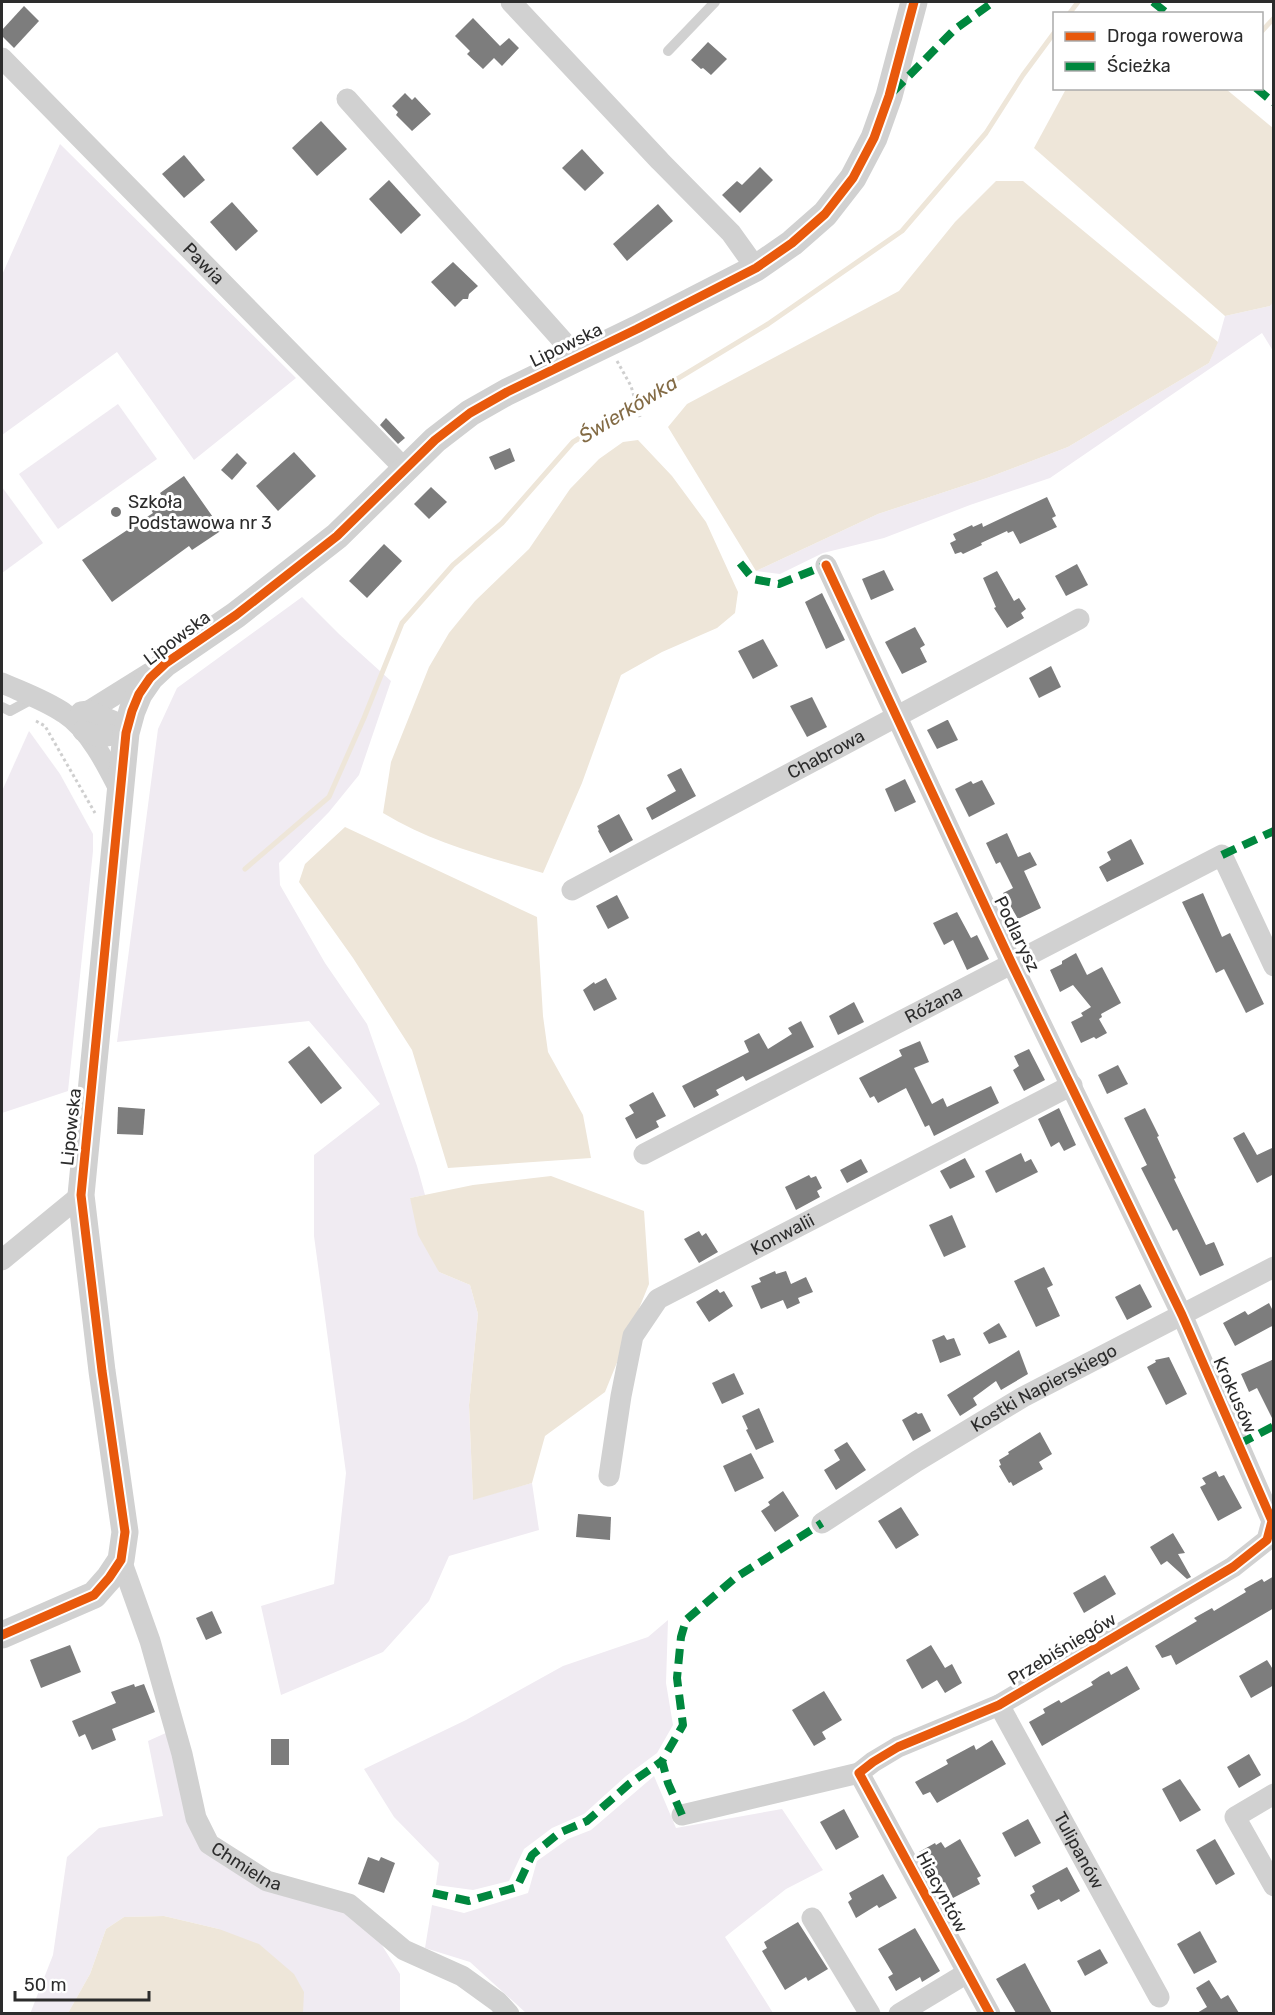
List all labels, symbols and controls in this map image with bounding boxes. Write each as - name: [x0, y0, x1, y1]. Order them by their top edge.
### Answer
- legend: [1053, 12, 1263, 90]
- text: Droga rowerowa: [1107, 25, 1243, 47]
- text: Ścieżka: [1107, 55, 1171, 77]
- street label: Pawia: [178, 238, 229, 289]
- street label: Lipowska: [526, 318, 606, 372]
- water label: Świerkówka: [574, 370, 682, 448]
- place label: Szkoła Podstawowa nr 3: [128, 491, 272, 534]
- marker: Szkoła Podstawowa nr 3: [109, 505, 123, 519]
- street label: Lipowska: [139, 606, 215, 670]
- street label: Chabrowa: [784, 725, 868, 784]
- street label: Podlarysz: [989, 892, 1045, 976]
- street label: Różana: [901, 980, 966, 1028]
- street label: Lipowska: [56, 1087, 86, 1167]
- street label: Konwalii: [747, 1209, 818, 1260]
- street label: Kostki Napierskiego: [967, 1339, 1121, 1437]
- street label: Krokusów: [1208, 1353, 1262, 1437]
- street label: Przebiśniegów: [1004, 1608, 1120, 1690]
- street label: Tulipanów: [1049, 1808, 1109, 1893]
- street label: Chmielna: [207, 1837, 284, 1896]
- street label: Hiacyntów: [911, 1848, 973, 1936]
- scale bar: [15, 1964, 148, 2002]
- text: 50 m: [24, 1974, 67, 1996]

